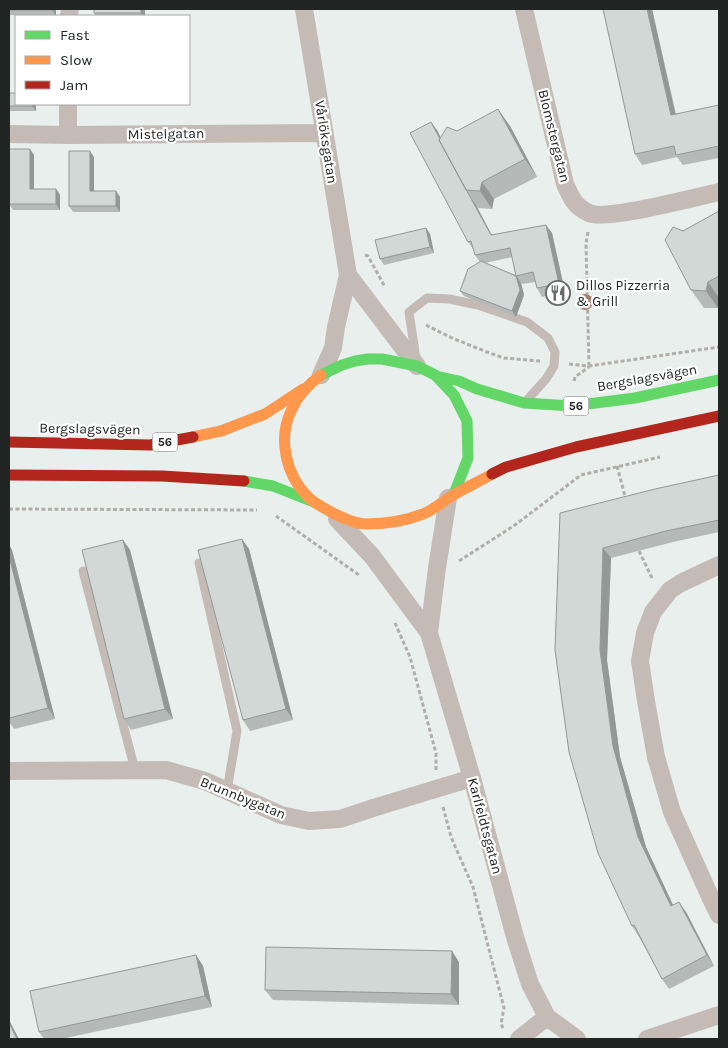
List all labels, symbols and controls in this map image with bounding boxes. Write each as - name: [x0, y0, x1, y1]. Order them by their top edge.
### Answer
- legend: [15, 15, 190, 105]
- text: Fast: [60, 26, 90, 44]
- text: Slow: [60, 51, 92, 69]
- text: Jam: [60, 76, 88, 94]
- street label: Blomstergatan: [534, 88, 574, 184]
- street label: Vårlöksgatan: [311, 99, 341, 185]
- street label: Mistelgatan: [127, 125, 205, 143]
- place label: Dillos Pizzerria & Grill: [576, 277, 670, 310]
- restaurant icon: Dillos Pizzerria & Grill: [545, 280, 571, 306]
- street label: Bergslagsvägen: [596, 361, 698, 395]
- road number: 56: [564, 396, 588, 416]
- street label: Bergslagsvägen: [39, 420, 141, 438]
- road number: 56: [152, 432, 178, 452]
- street label: Brunnbygatan: [198, 773, 288, 823]
- street label: Karlfeldtsgatan: [464, 776, 506, 876]

